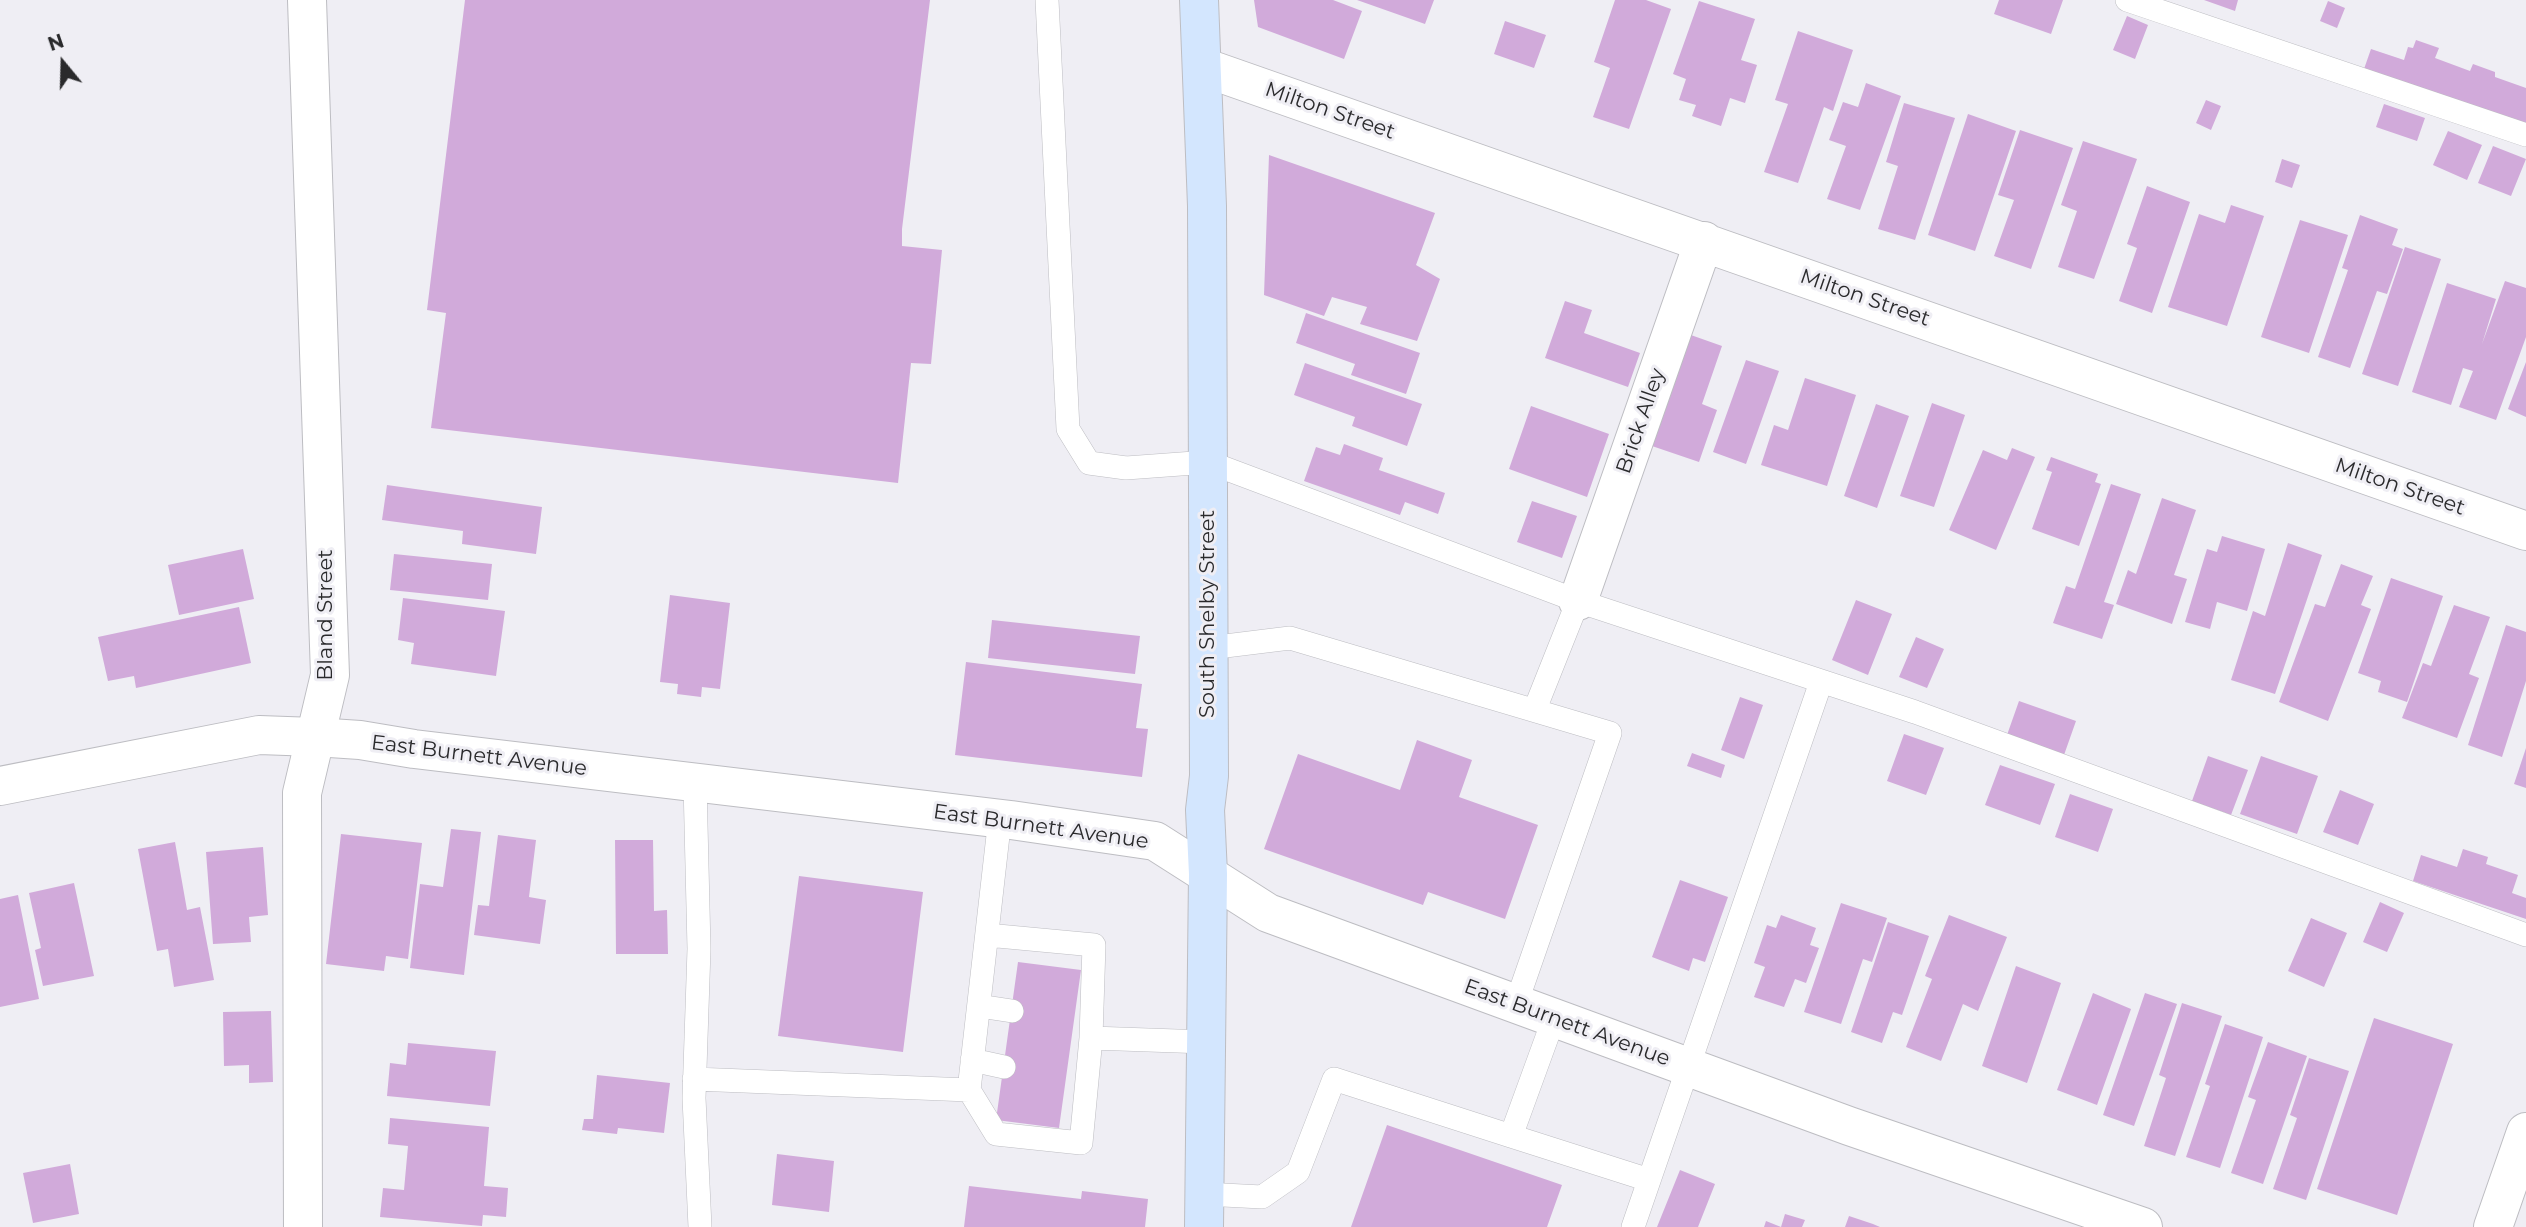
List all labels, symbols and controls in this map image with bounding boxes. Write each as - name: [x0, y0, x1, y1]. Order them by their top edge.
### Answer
- north arrow: [28, 28, 98, 98]
- text: N: [45, 29, 67, 56]
- street label: Milton Street: [1262, 77, 1398, 145]
- street label: Milton Street: [1797, 264, 1933, 332]
- street label: Brick Alley: [1611, 365, 1671, 477]
- street label: Milton Street: [2332, 453, 2468, 521]
- street label: South Shelby Street: [1195, 510, 1221, 718]
- street label: Bland Street: [313, 549, 339, 681]
- street label: East Burnett Avenue: [370, 730, 588, 782]
- street label: East Burnett Avenue: [932, 799, 1150, 855]
- street label: East Burnett Avenue: [1461, 974, 1673, 1072]

